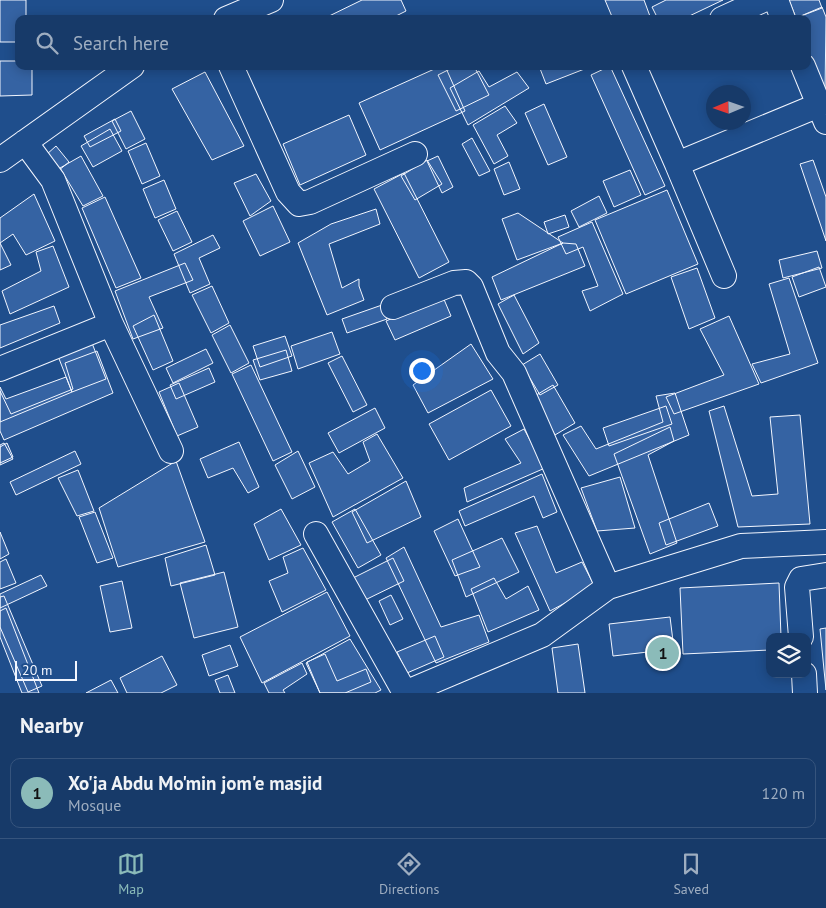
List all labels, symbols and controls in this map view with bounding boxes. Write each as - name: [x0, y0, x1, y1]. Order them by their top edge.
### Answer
- search box: [15, 15, 811, 70]
- icon: search: [33, 29, 61, 57]
- text: Search here: [73, 31, 169, 55]
- north arrow: [706, 85, 751, 130]
- your location: [409, 358, 435, 384]
- map controls: [766, 633, 811, 678]
- button: layers: [766, 633, 811, 678]
- pin: 1: [647, 634, 679, 672]
- scale bar: [15, 658, 78, 681]
- text: 20 m: [22, 661, 52, 679]
- text: Nearby: [20, 712, 83, 739]
- text: Xo'ja Abdu Mo'min jom'e masjid: [68, 771, 322, 795]
- text: 1: [32, 783, 42, 803]
- text: 120 m: [762, 783, 805, 803]
- text: Mosque: [68, 795, 121, 815]
- tab: Map: [117, 850, 145, 898]
- tab: Directions: [379, 850, 439, 898]
- tab: Saved: [673, 850, 709, 898]

